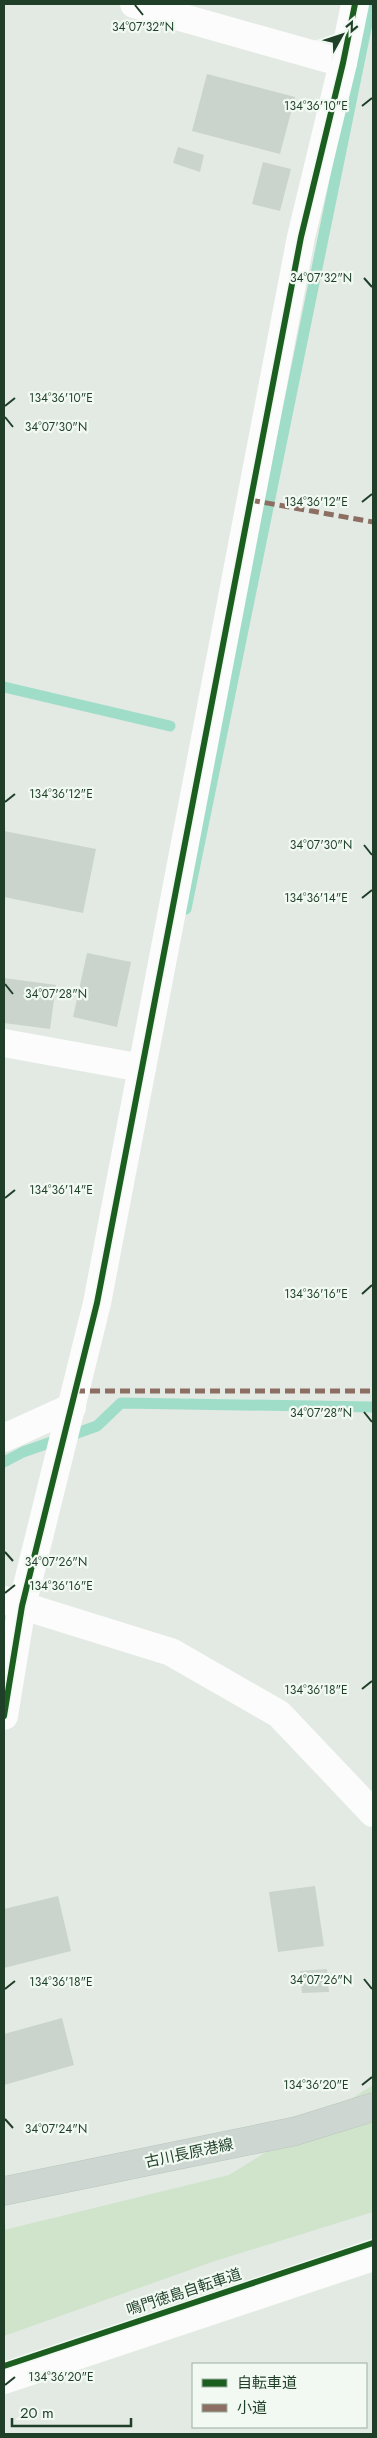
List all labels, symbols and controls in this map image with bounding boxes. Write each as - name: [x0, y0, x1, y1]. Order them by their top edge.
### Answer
- north arrow: [317, 10, 367, 60]
- text: N: [341, 16, 363, 37]
- text: 34°07'32"N: [112, 18, 174, 36]
- text: 134°36'10"E: [284, 97, 348, 115]
- text: 34°07'32"N: [290, 269, 352, 287]
- text: 134°36'10"E: [29, 389, 93, 407]
- text: 34°07'30"N: [25, 418, 87, 436]
- text: 134°36'12"E: [284, 493, 348, 511]
- text: 134°36'12"E: [29, 785, 93, 803]
- text: 34°07'30"N: [290, 836, 352, 854]
- text: 134°36'14"E: [284, 889, 348, 907]
- text: 34°07'28"N: [25, 985, 87, 1003]
- text: 134°36'14"E: [29, 1181, 93, 1199]
- text: 134°36'16"E: [284, 1285, 348, 1303]
- text: 34°07'28"N: [290, 1404, 352, 1422]
- text: 34°07'26"N: [25, 1553, 87, 1571]
- text: 134°36'16"E: [29, 1577, 93, 1595]
- text: 134°36'18"E: [284, 1681, 348, 1699]
- text: 34°07'26"N: [290, 1971, 352, 1989]
- text: 134°36'18"E: [29, 1973, 93, 1991]
- text: 134°36'20"E: [283, 2076, 349, 2094]
- text: 34°07'24"N: [25, 2120, 87, 2138]
- street label: 古川長原港線: [143, 2133, 235, 2173]
- street label: 鳴門徳島自転車道: [124, 2263, 244, 2321]
- legend: [192, 2363, 367, 2428]
- text: 134°36'20"E: [28, 2368, 94, 2386]
- text: 自転車道: [237, 2372, 297, 2394]
- scale bar: [12, 2396, 131, 2428]
- text: 小道: [237, 2397, 267, 2419]
- text: 20 m: [20, 2402, 54, 2424]

